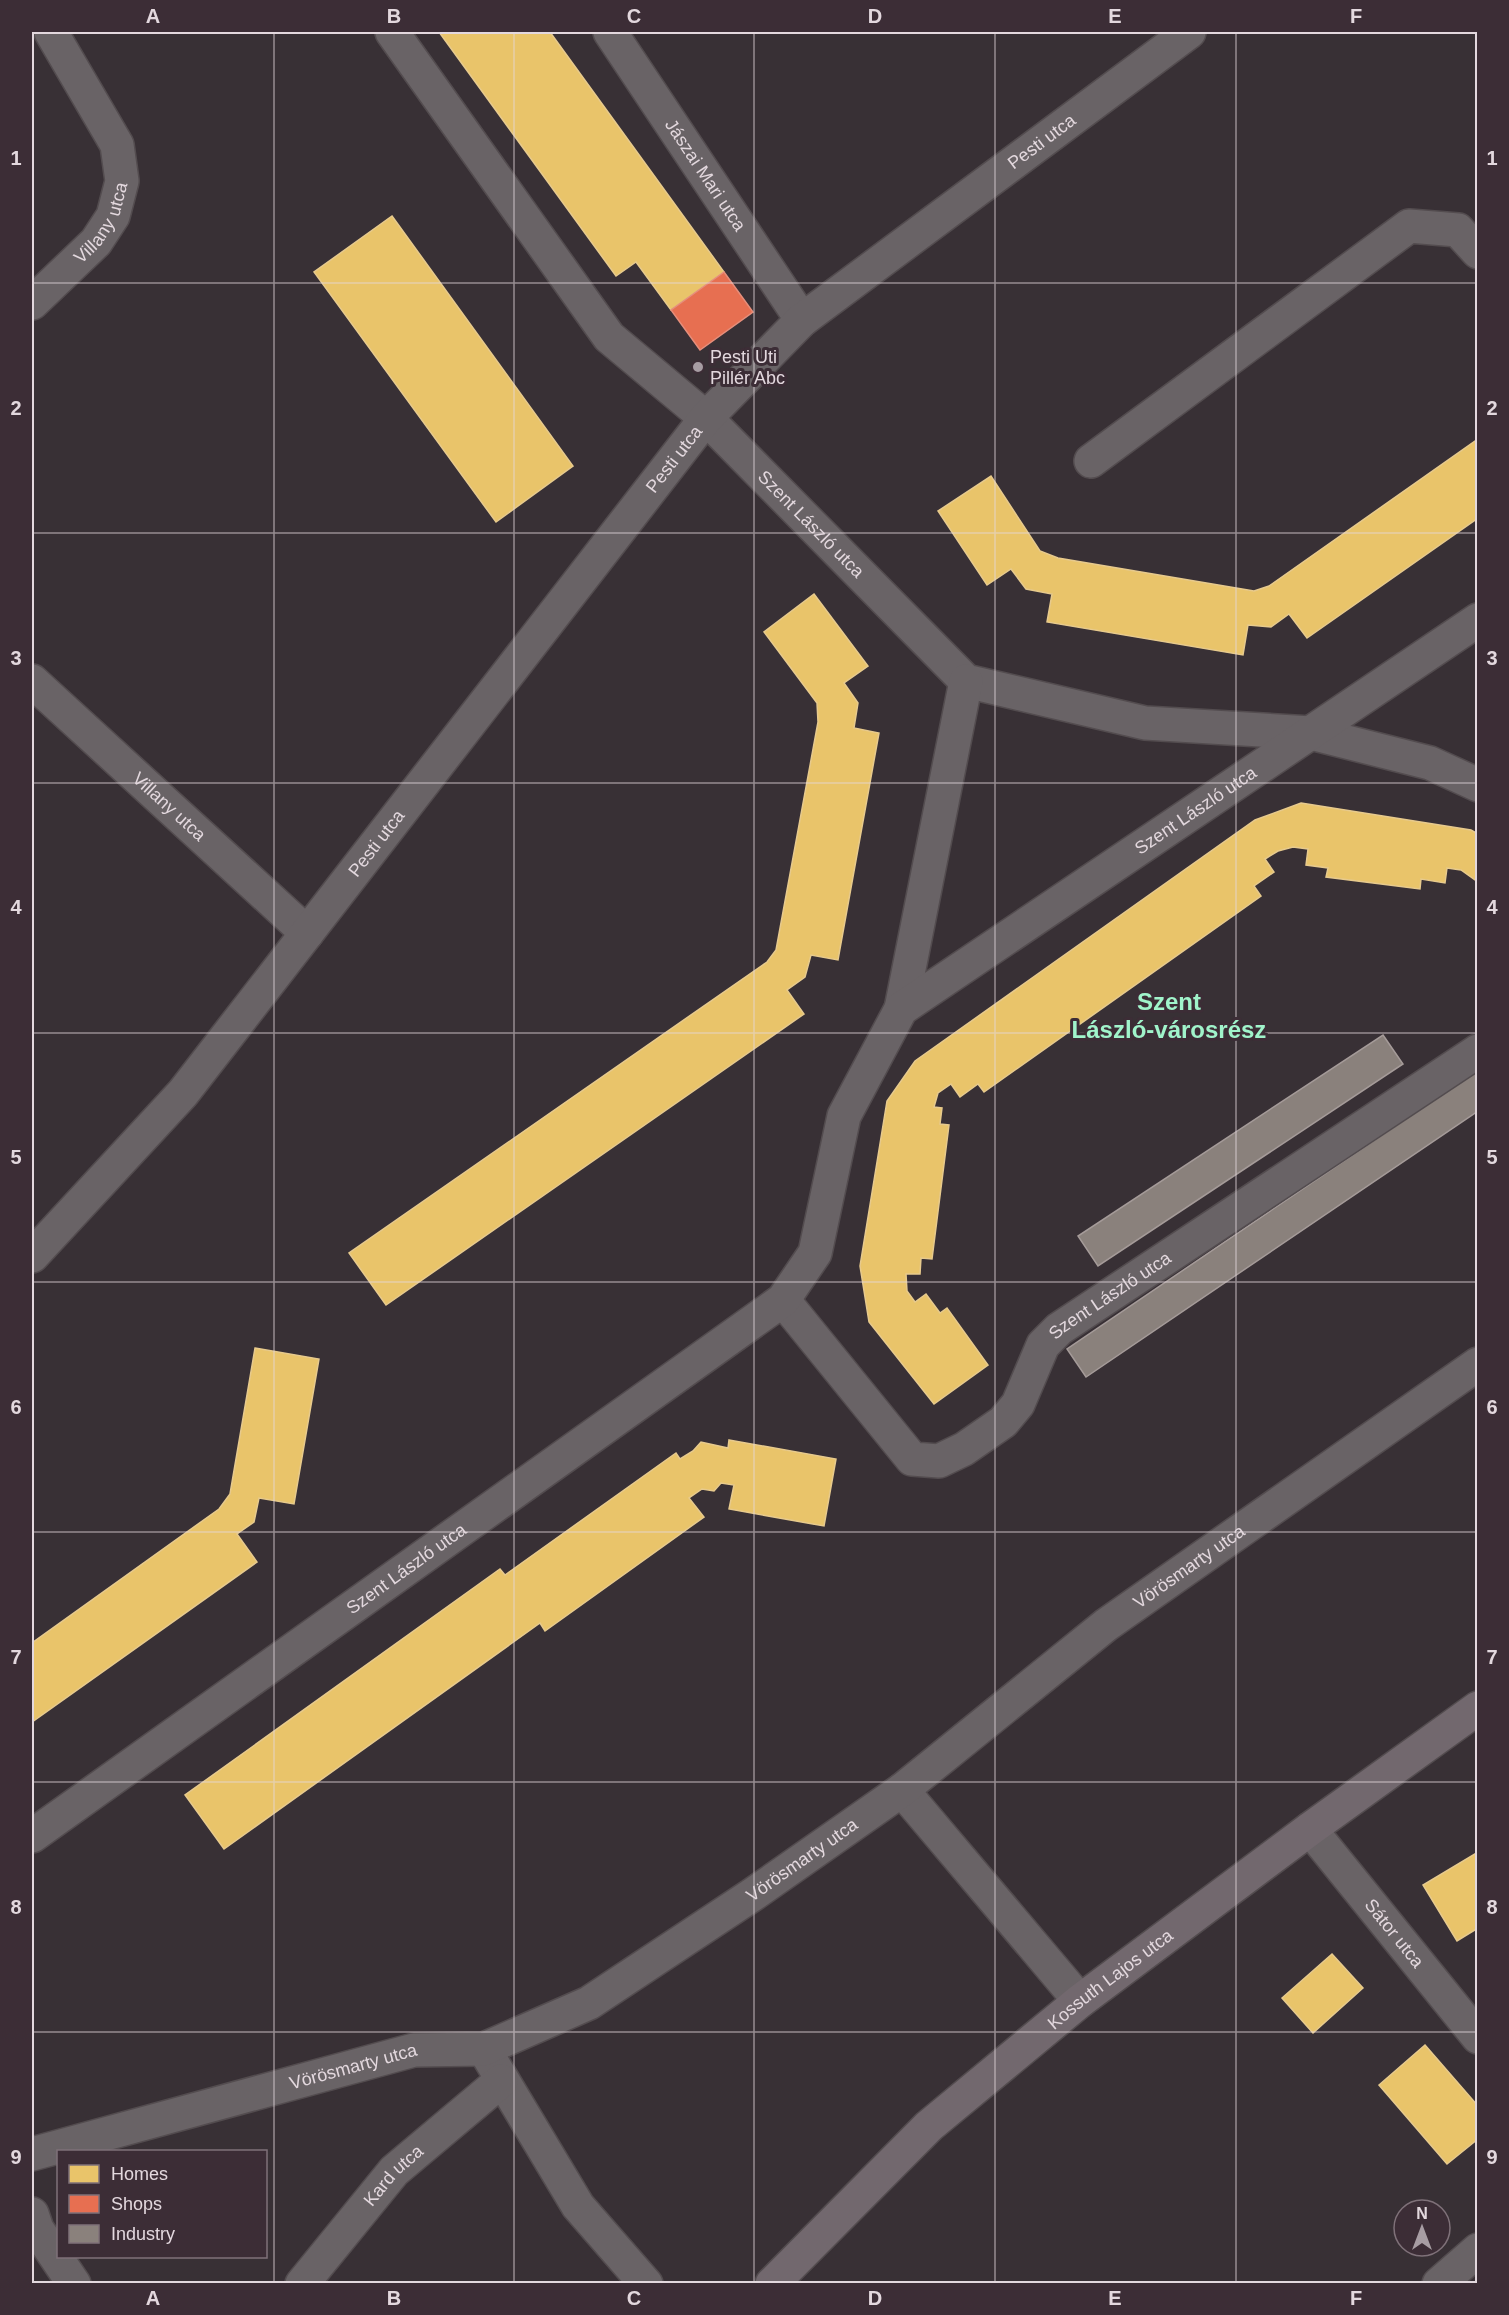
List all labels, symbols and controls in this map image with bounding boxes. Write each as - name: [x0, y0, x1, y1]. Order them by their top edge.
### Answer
- text: A: [146, 5, 160, 27]
- text: B: [387, 5, 401, 27]
- text: C: [627, 5, 641, 27]
- text: D: [868, 5, 882, 27]
- text: E: [1108, 5, 1122, 27]
- text: F: [1350, 5, 1362, 27]
- street label: Pesti utca: [1004, 109, 1080, 173]
- street label: Jászai Mari utca: [661, 115, 750, 236]
- text: 1: [10, 147, 22, 169]
- text: 1: [1486, 147, 1498, 169]
- street label: Villany utca: [70, 179, 132, 267]
- place label: Pesti Uti Pillér Abc: [710, 347, 785, 388]
- marker: Pesti Uti Pillér Abc: [691, 360, 705, 374]
- text: 2: [10, 397, 22, 419]
- text: 2: [1486, 397, 1498, 419]
- street label: Pesti utca: [642, 421, 707, 497]
- street label: Szent László utca: [754, 467, 869, 582]
- text: 3: [10, 647, 22, 669]
- text: 3: [1486, 647, 1498, 669]
- street label: Szent László utca: [1131, 762, 1261, 858]
- street label: Villany utca: [129, 768, 210, 846]
- street label: Pesti utca: [344, 805, 409, 881]
- text: 4: [10, 896, 22, 918]
- text: 4: [1486, 896, 1498, 918]
- district label: Szent László-városrész: [1072, 988, 1266, 1043]
- text: 5: [10, 1146, 22, 1168]
- text: 5: [1486, 1146, 1498, 1168]
- street label: Szent László utca: [1045, 1247, 1175, 1343]
- text: 6: [10, 1396, 22, 1418]
- text: 6: [1486, 1396, 1498, 1418]
- street label: Szent László utca: [343, 1519, 471, 1618]
- street label: Vörösmarty utca: [1130, 1520, 1249, 1613]
- text: 7: [10, 1646, 22, 1668]
- text: 7: [1486, 1646, 1498, 1668]
- street label: Vörösmarty utca: [742, 1814, 862, 1906]
- street label: Sátor utca: [1361, 1895, 1428, 1972]
- text: 8: [10, 1896, 22, 1918]
- text: 8: [1486, 1896, 1498, 1918]
- street label: Kossuth Lajos utca: [1044, 1925, 1178, 2033]
- street label: Vörösmarty utca: [287, 2039, 420, 2093]
- street label: Kard utca: [360, 2140, 428, 2210]
- text: 9: [10, 2146, 22, 2168]
- text: 9: [1486, 2146, 1498, 2168]
- legend: [57, 2150, 267, 2258]
- text: Homes: [111, 2164, 168, 2184]
- text: Shops: [111, 2194, 162, 2214]
- north arrow: [1392, 2198, 1452, 2258]
- text: N: [1416, 2205, 1428, 2222]
- text: Industry: [111, 2224, 175, 2244]
- text: A: [146, 2287, 160, 2309]
- text: B: [387, 2287, 401, 2309]
- text: C: [627, 2287, 641, 2309]
- text: D: [868, 2287, 882, 2309]
- text: E: [1108, 2287, 1122, 2309]
- text: F: [1350, 2287, 1362, 2309]

